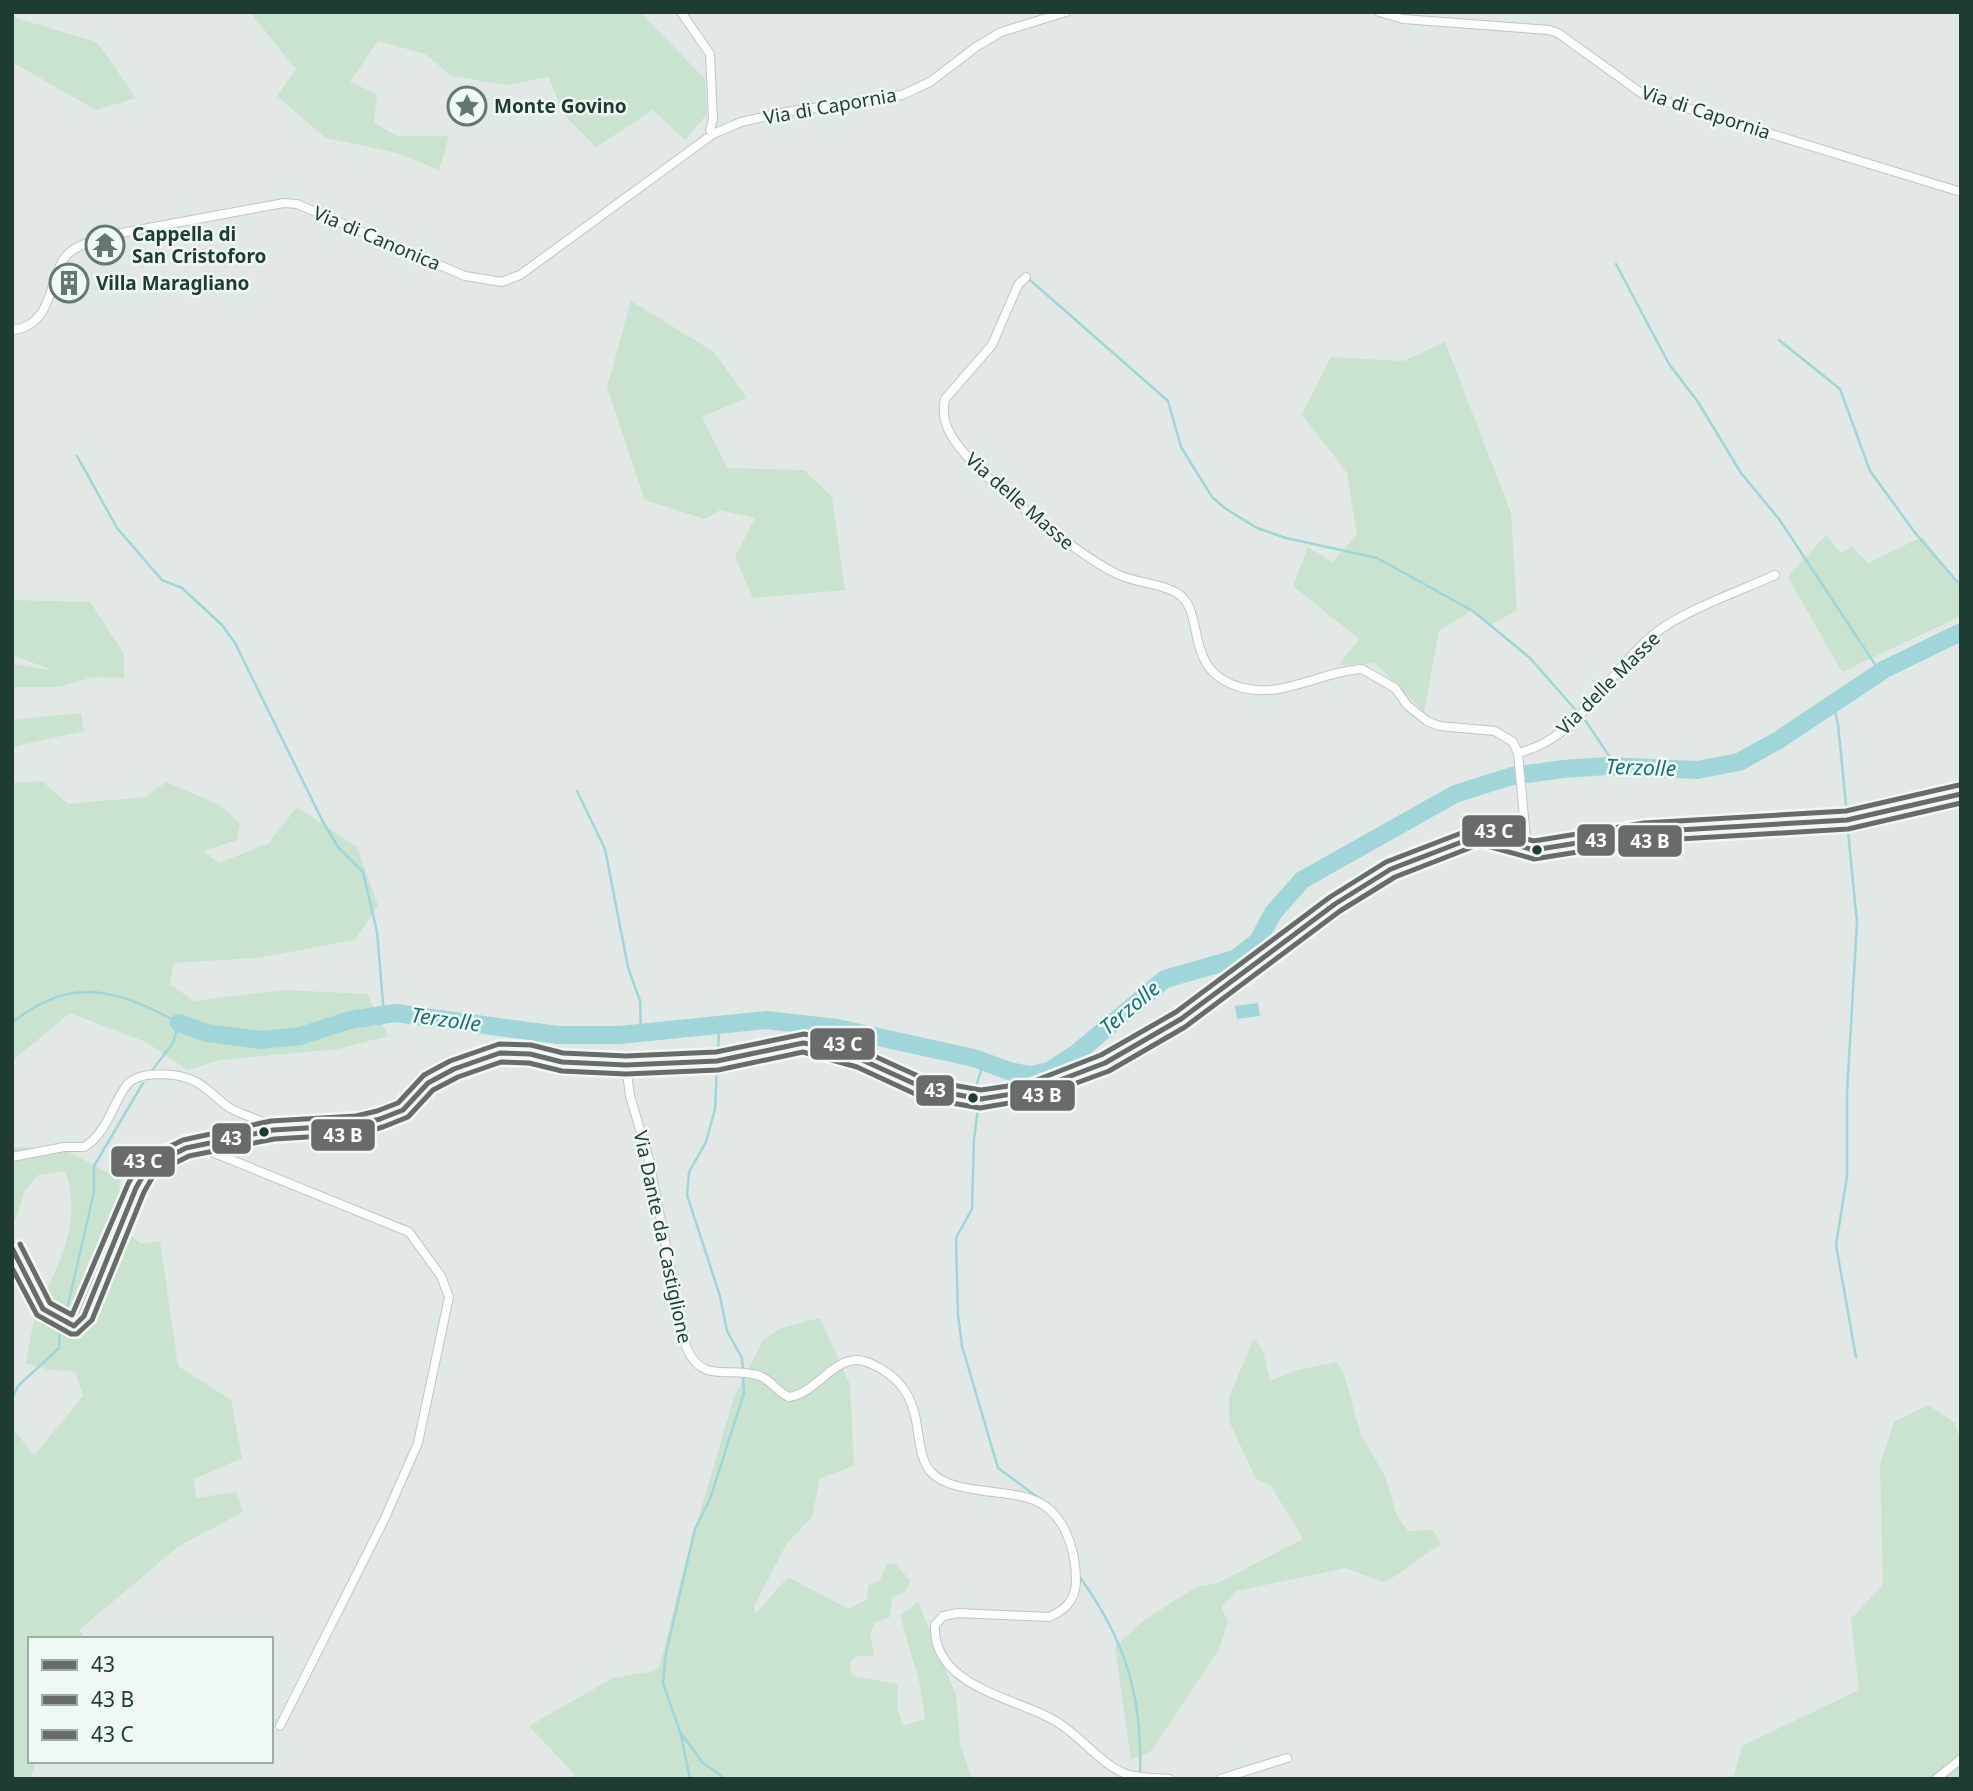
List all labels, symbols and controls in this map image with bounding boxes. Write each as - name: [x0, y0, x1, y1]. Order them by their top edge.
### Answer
- street label: Via di Capornia: [1638, 79, 1774, 145]
- street label: Via di Capornia: [762, 82, 898, 130]
- place icon: Monte Govino: [446, 85, 488, 127]
- place label: Monte Govino: [494, 93, 627, 119]
- street label: Via di Canonica: [309, 200, 445, 276]
- place label: Cappella di San Cristoforo: [132, 221, 266, 269]
- temple icon: Cappella di San Cristoforo: [84, 224, 126, 266]
- building icon: Villa Maragliano: [48, 262, 90, 304]
- place label: Villa Maragliano: [96, 270, 249, 296]
- street label: Via delle Masse: [960, 446, 1080, 556]
- street label: Via delle Masse: [1551, 626, 1665, 740]
- water label: Terzolle: [1605, 752, 1677, 782]
- line badge: 43 C: [1461, 814, 1527, 848]
- text: 43 C: [1475, 818, 1513, 844]
- line badge: 43: [1576, 823, 1616, 857]
- line badge: 43 B: [1617, 824, 1683, 858]
- text: 43: [1585, 827, 1607, 853]
- text: 43 B: [1630, 828, 1670, 854]
- unlabelled marker: [1530, 843, 1544, 857]
- water label: Terzolle: [1093, 974, 1165, 1041]
- water label: Terzolle: [409, 1000, 483, 1038]
- line badge: 43 C: [809, 1027, 876, 1061]
- text: 43 C: [824, 1031, 862, 1057]
- line badge: 43: [915, 1074, 955, 1107]
- text: 43: [924, 1077, 946, 1103]
- line badge: 43 B: [1009, 1079, 1076, 1112]
- text: 43 B: [1022, 1082, 1062, 1108]
- unlabelled marker: [966, 1091, 980, 1105]
- line badge: 43 B: [310, 1118, 376, 1152]
- line badge: 43: [211, 1122, 252, 1155]
- text: 43 B: [323, 1122, 363, 1148]
- text: 43: [220, 1125, 242, 1151]
- unlabelled marker: [257, 1125, 271, 1139]
- street label: Via Dante da Castiglione: [628, 1128, 698, 1346]
- line badge: 43 C: [110, 1145, 176, 1178]
- text: 43 C: [124, 1148, 162, 1174]
- legend: [28, 1637, 273, 1763]
- text: 43: [91, 1650, 115, 1678]
- text: 43 B: [91, 1685, 134, 1713]
- text: 43 C: [91, 1720, 134, 1748]

